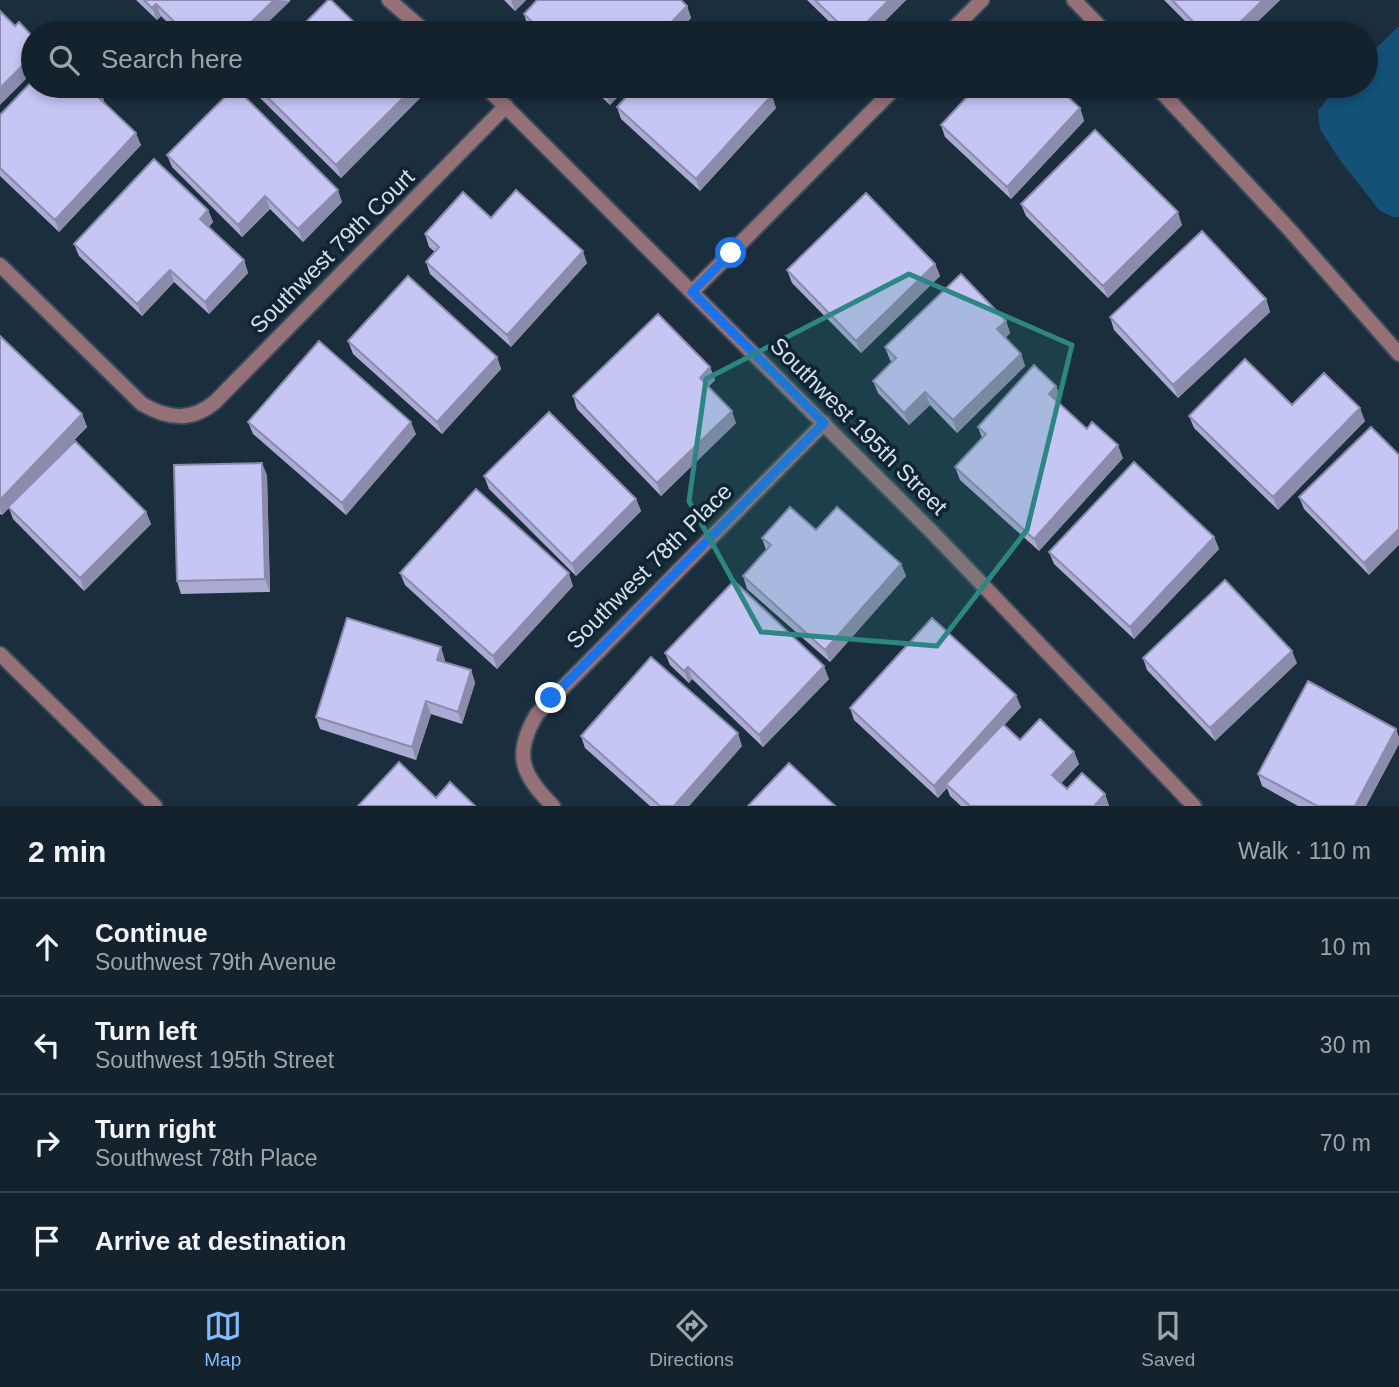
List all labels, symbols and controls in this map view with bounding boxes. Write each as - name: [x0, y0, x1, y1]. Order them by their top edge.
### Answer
- search box: [21, 21, 1378, 98]
- icon: search: [45, 41, 83, 79]
- text: Search here: [101, 44, 243, 74]
- street label: Southwest 79th Court: [245, 163, 420, 338]
- route start: [715, 237, 746, 268]
- street label: Southwest 195th Street: [765, 332, 953, 520]
- street label: Southwest 78th Place: [561, 478, 737, 654]
- route end: [535, 682, 566, 713]
- text: 2 min: [28, 835, 106, 868]
- text: Walk · 110 m: [1238, 838, 1371, 864]
- text: Continue: [95, 918, 208, 948]
- icon: ahead: [28, 928, 66, 966]
- text: 10 m: [1320, 934, 1371, 960]
- text: Southwest 79th Avenue: [95, 949, 336, 975]
- text: Turn left: [95, 1016, 197, 1046]
- icon: left: [28, 1026, 66, 1064]
- text: 30 m: [1320, 1032, 1371, 1058]
- text: Southwest 195th Street: [95, 1047, 334, 1073]
- text: Turn right: [95, 1114, 216, 1144]
- icon: right: [28, 1124, 66, 1162]
- text: 70 m: [1320, 1130, 1371, 1156]
- text: Southwest 78th Place: [95, 1145, 317, 1171]
- icon: arrive: [28, 1222, 66, 1260]
- text: Arrive at destination: [95, 1226, 346, 1256]
- tab: Map: [204, 1307, 242, 1371]
- tab: Directions: [649, 1307, 734, 1371]
- tab: Saved: [1141, 1307, 1195, 1371]

